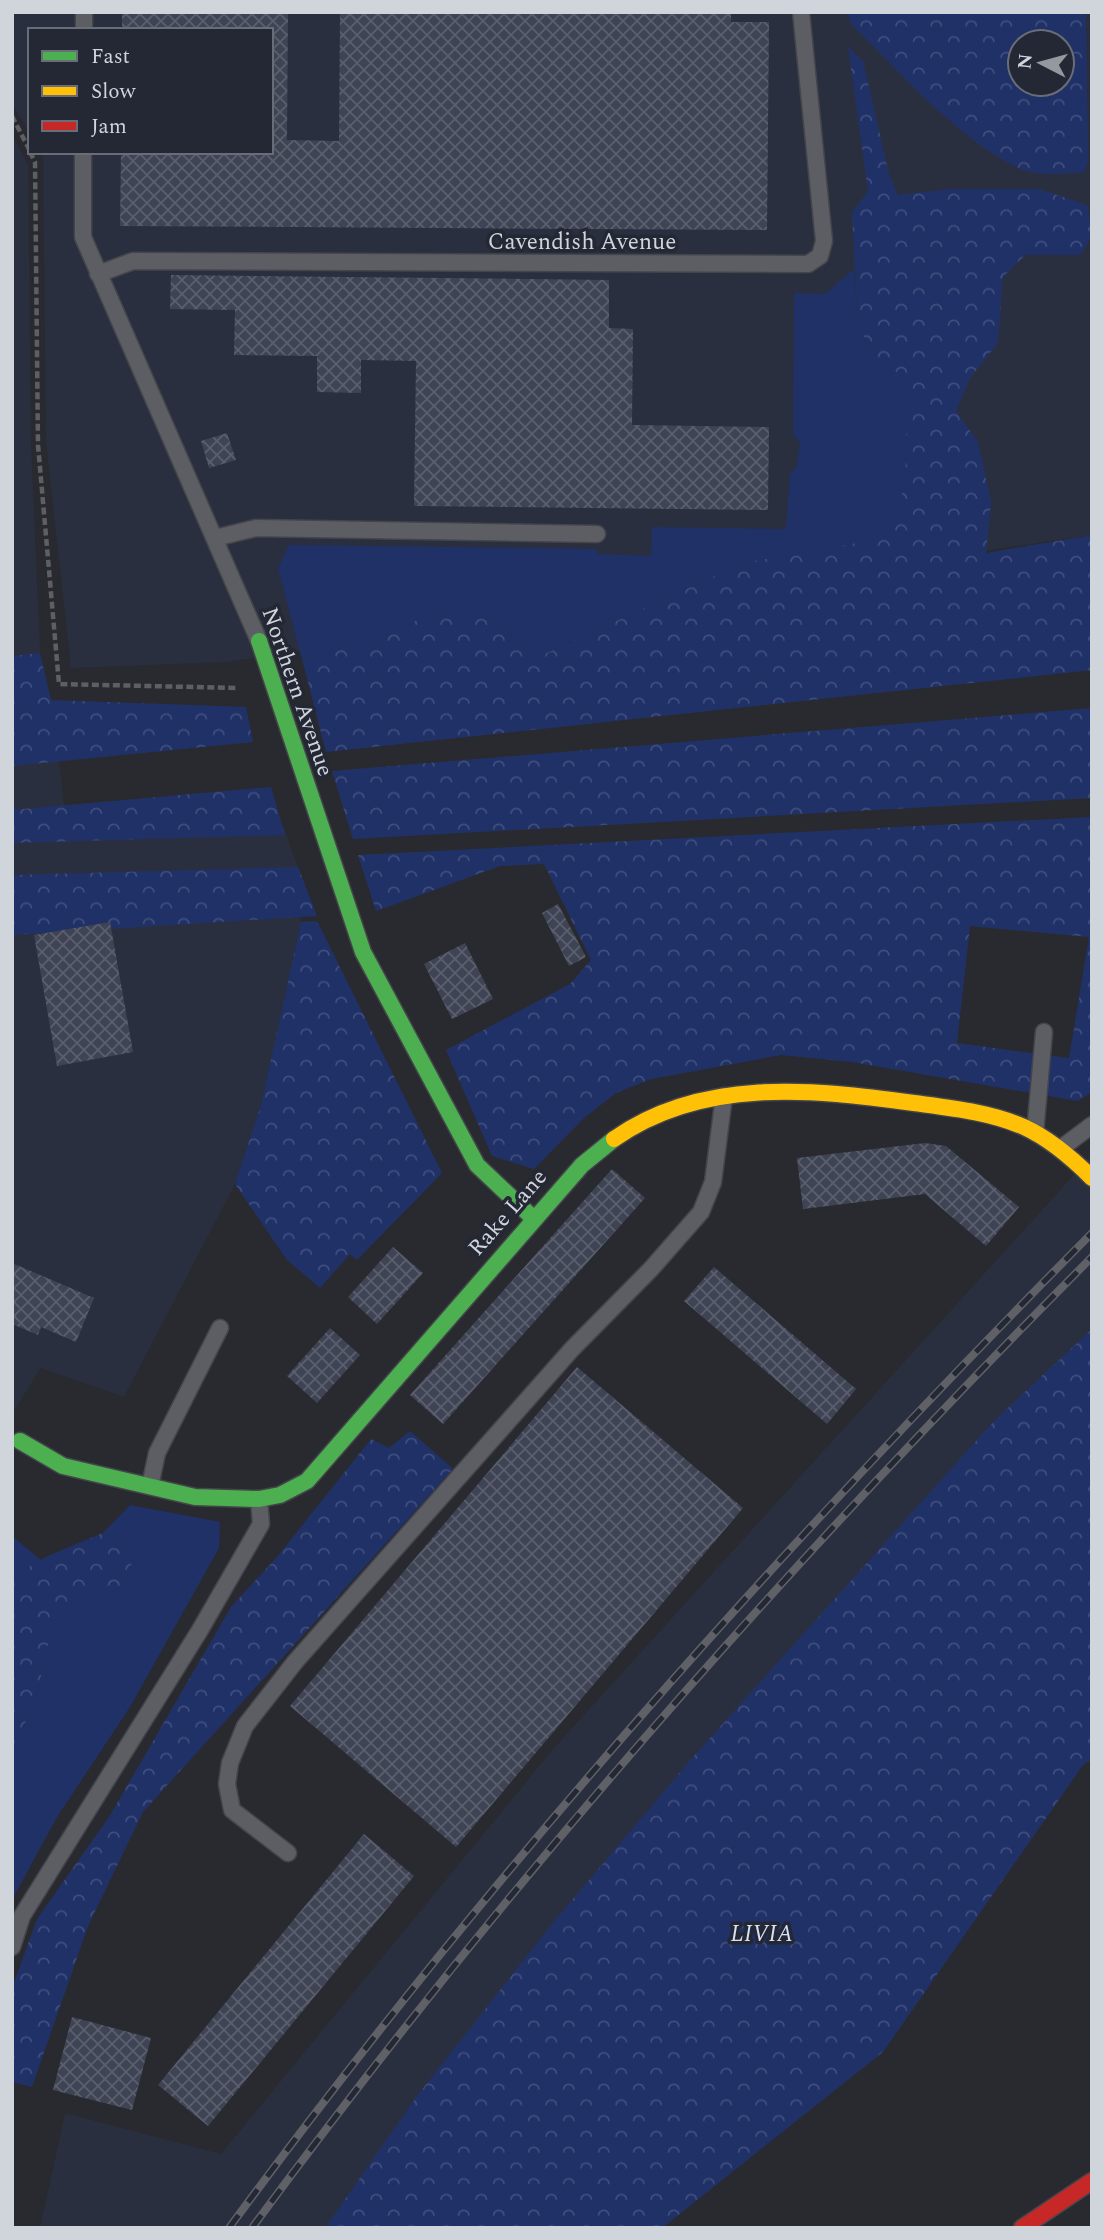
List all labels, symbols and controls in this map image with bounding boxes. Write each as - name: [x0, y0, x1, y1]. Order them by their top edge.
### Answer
- legend: [28, 28, 273, 154]
- north arrow: [1006, 28, 1076, 98]
- text: Fast: [91, 41, 130, 73]
- text: N: [1010, 52, 1041, 71]
- text: Slow: [91, 76, 137, 108]
- text: Jam: [91, 111, 127, 143]
- street label: Cavendish Avenue: [488, 225, 676, 260]
- street label: Northern Avenue: [252, 603, 342, 781]
- street label: Rake Lane: [460, 1161, 556, 1265]
- park label: LIVIA: [730, 1917, 794, 1952]

